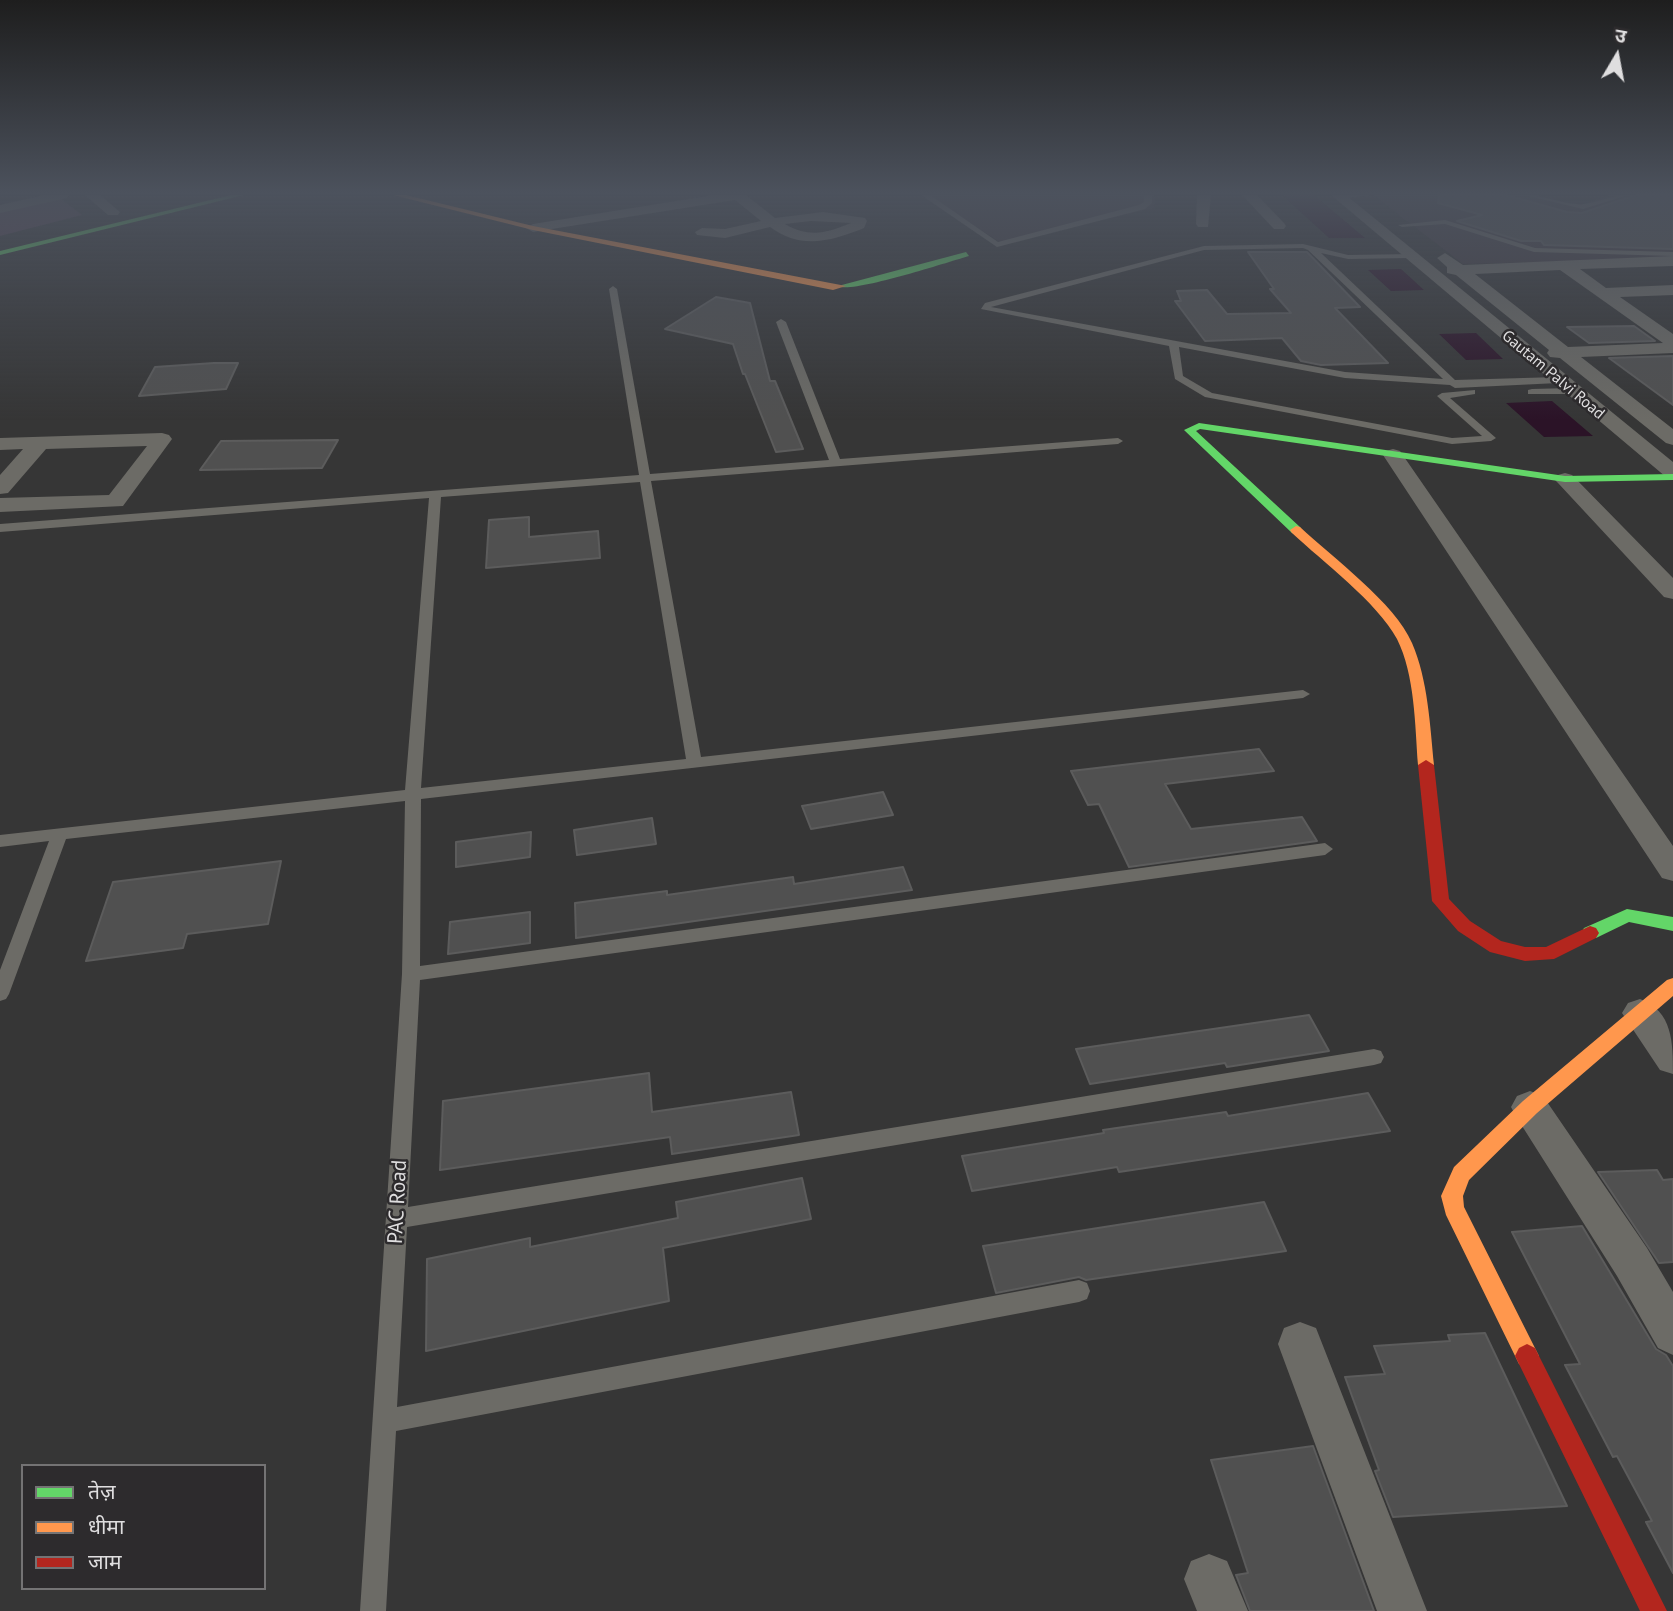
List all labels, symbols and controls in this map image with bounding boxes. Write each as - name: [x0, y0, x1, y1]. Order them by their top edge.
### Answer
- north arrow: [1582, 21, 1652, 91]
- text: उ: [1613, 23, 1628, 48]
- street label: Gautam Palvi Road: [1498, 326, 1608, 424]
- street label: PAC Road: [383, 1159, 413, 1245]
- legend: [21, 1464, 266, 1590]
- text: तेज़: [88, 1478, 116, 1505]
- text: धीमा: [88, 1513, 124, 1540]
- text: जाम: [88, 1548, 122, 1575]

